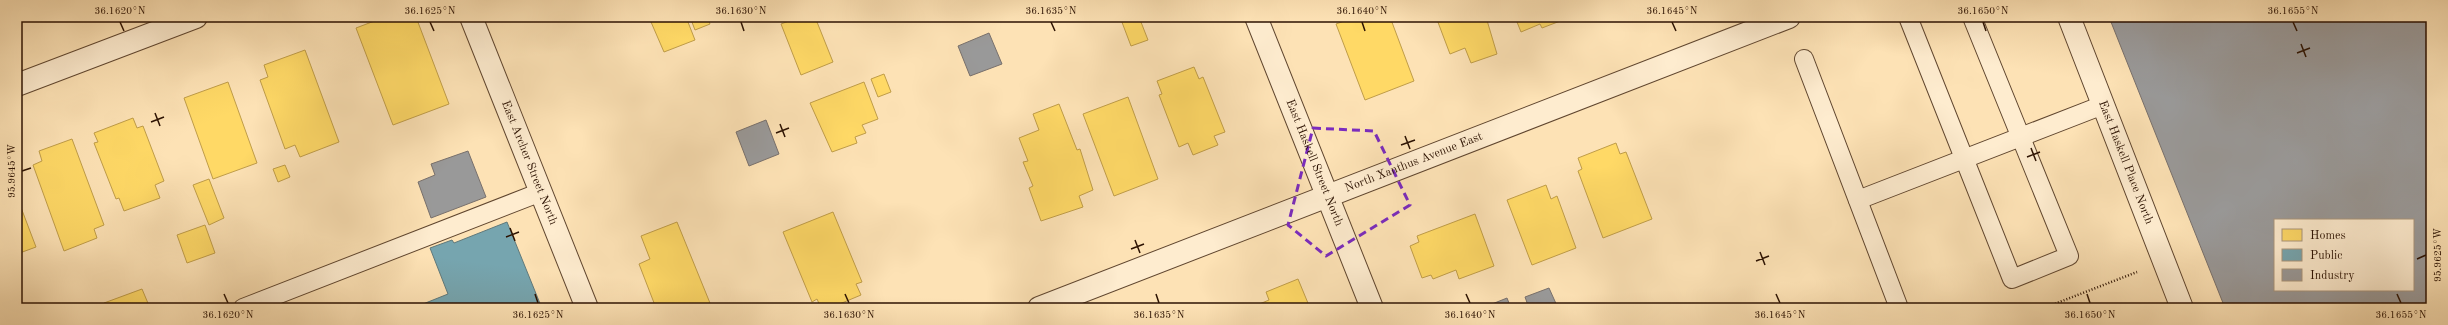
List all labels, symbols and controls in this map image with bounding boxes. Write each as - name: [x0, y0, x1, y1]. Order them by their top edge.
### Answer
- text: 36.1620°N: [94, 6, 146, 16]
- text: 36.1625°N: [404, 6, 456, 16]
- text: 36.1630°N: [715, 6, 767, 16]
- text: 36.1635°N: [1025, 6, 1077, 16]
- text: 36.1640°N: [1336, 6, 1388, 16]
- text: 36.1645°N: [1646, 6, 1698, 16]
- text: 36.1650°N: [1957, 6, 2009, 16]
- text: 36.1655°N: [2267, 6, 2319, 16]
- street label: East Haskell Street North: [1283, 98, 1345, 228]
- street label: East Archer Street North: [499, 99, 559, 227]
- street label: East Haskell Place North: [2096, 99, 2155, 226]
- street label: North Xanthus Avenue East: [1343, 130, 1484, 195]
- text: 95.9645°W: [7, 144, 17, 198]
- legend: [2274, 219, 2414, 291]
- text: 95.9625°W: [2433, 228, 2443, 282]
- text: Homes: [2310, 230, 2346, 242]
- text: Public: [2310, 250, 2342, 262]
- text: Industry: [2310, 270, 2355, 282]
- text: 36.1620°N: [202, 310, 254, 320]
- text: 36.1625°N: [512, 310, 564, 320]
- text: 36.1630°N: [823, 310, 875, 320]
- text: 36.1635°N: [1133, 310, 1185, 320]
- text: 36.1640°N: [1444, 310, 1496, 320]
- text: 36.1645°N: [1754, 310, 1806, 320]
- text: 36.1650°N: [2064, 310, 2116, 320]
- text: 36.1655°N: [2375, 310, 2427, 320]

